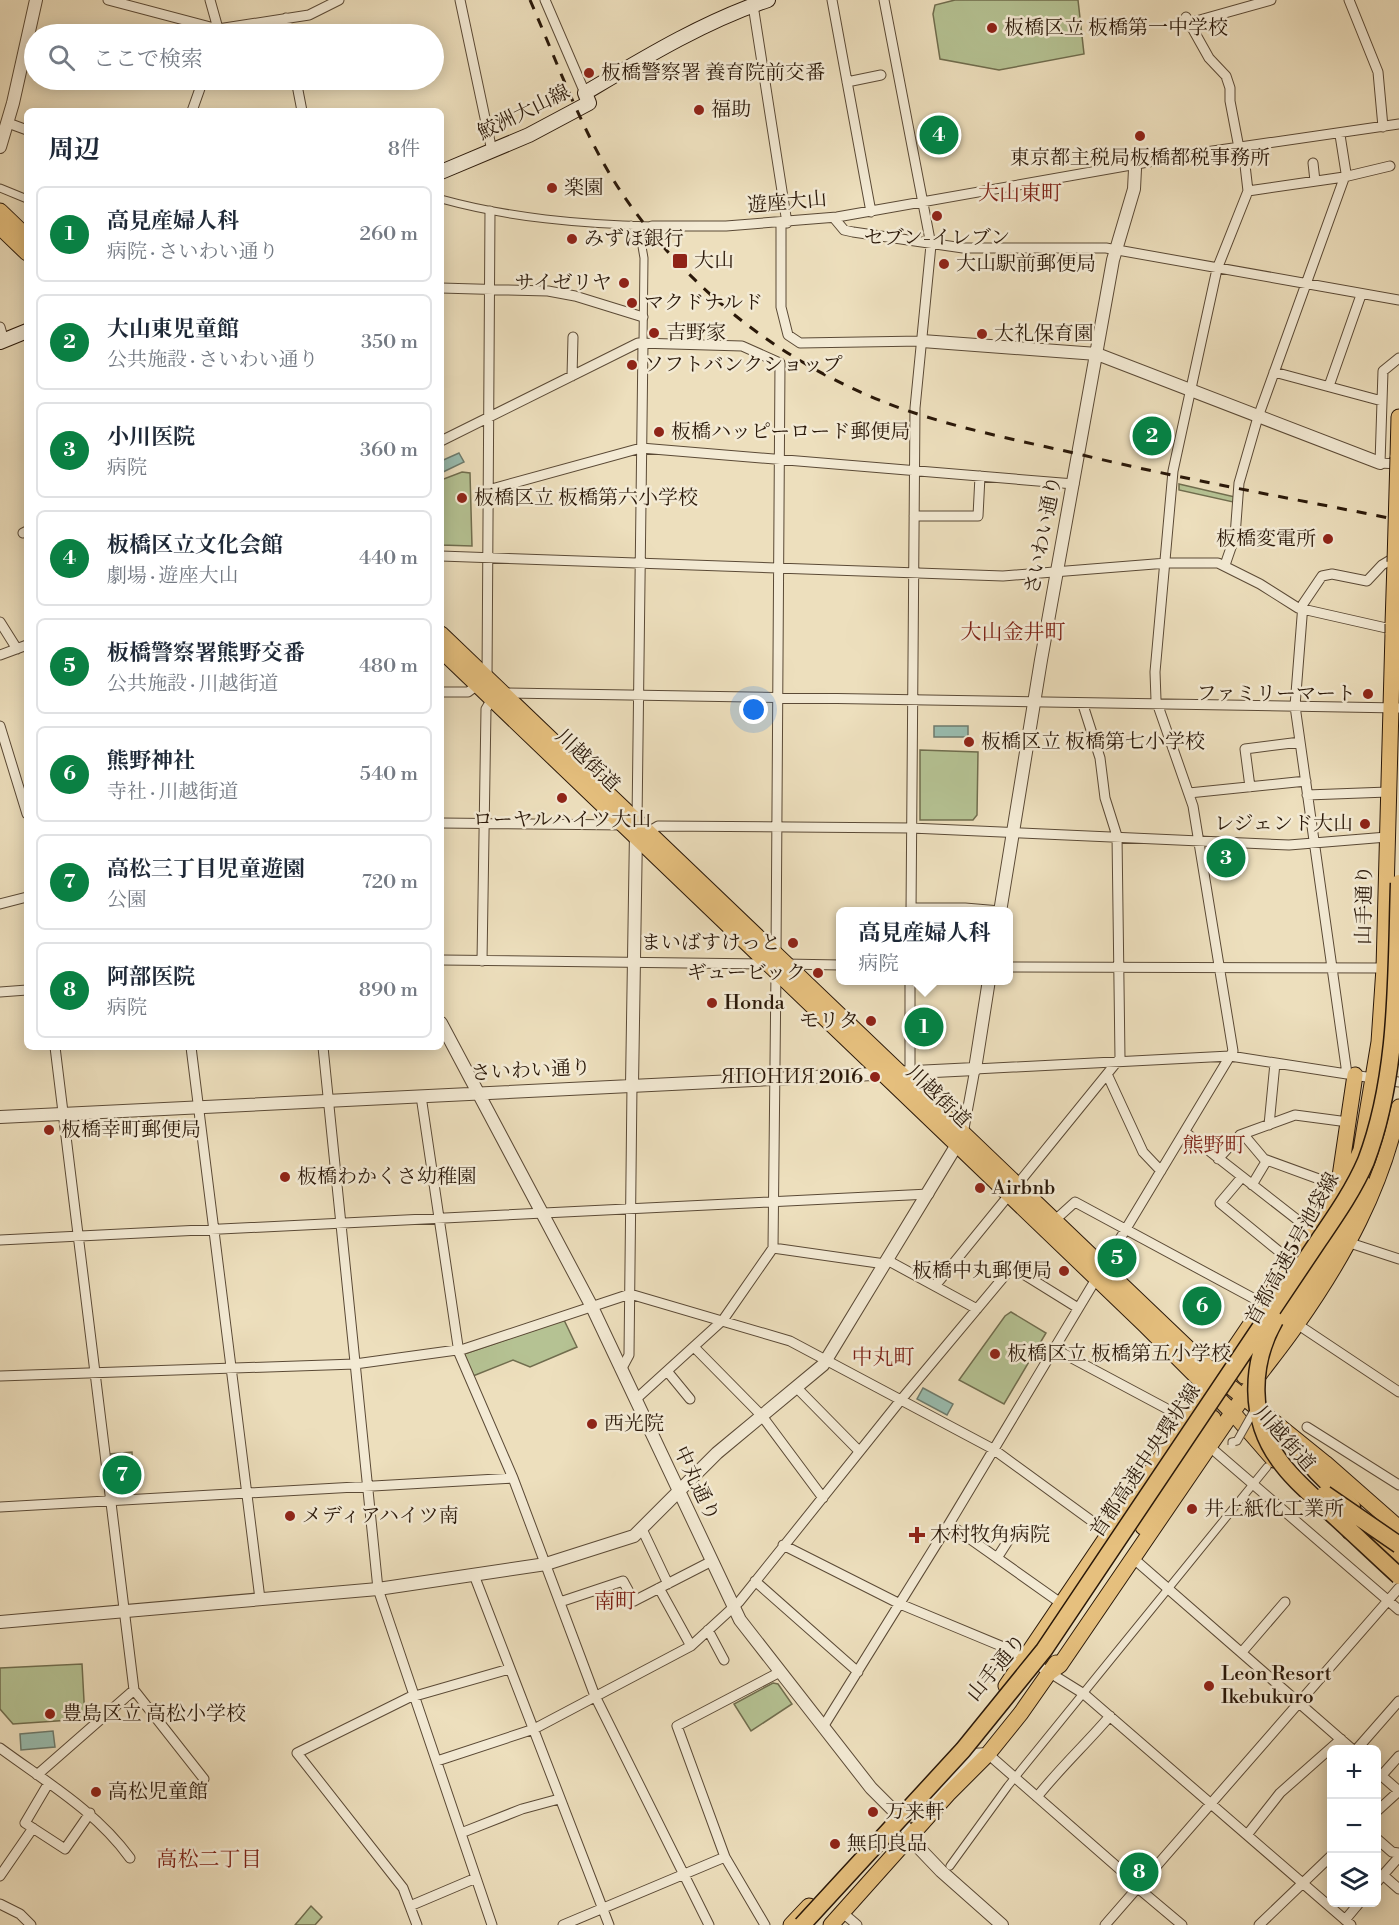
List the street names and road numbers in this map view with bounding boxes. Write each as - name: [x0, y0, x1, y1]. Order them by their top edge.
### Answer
- street label: 鮫洲大山線: [474, 80, 574, 146]
- street label: 遊座大山: [746, 187, 828, 219]
- street label: さいわい通り: [1020, 474, 1068, 596]
- street label: 川越街道: [550, 724, 624, 798]
- street label: 山手通り: [1352, 865, 1378, 945]
- street label: さいわい通り: [470, 1055, 592, 1087]
- street label: 川越街道: [901, 1060, 975, 1134]
- street label: 首都高速5号池袋線: [1241, 1168, 1345, 1330]
- street label: 首都高速中央環状線: [1085, 1379, 1207, 1543]
- street label: 川越街道: [1248, 1401, 1320, 1477]
- street label: 中丸通り: [668, 1442, 724, 1526]
- street label: 山手通り: [962, 1629, 1032, 1707]

